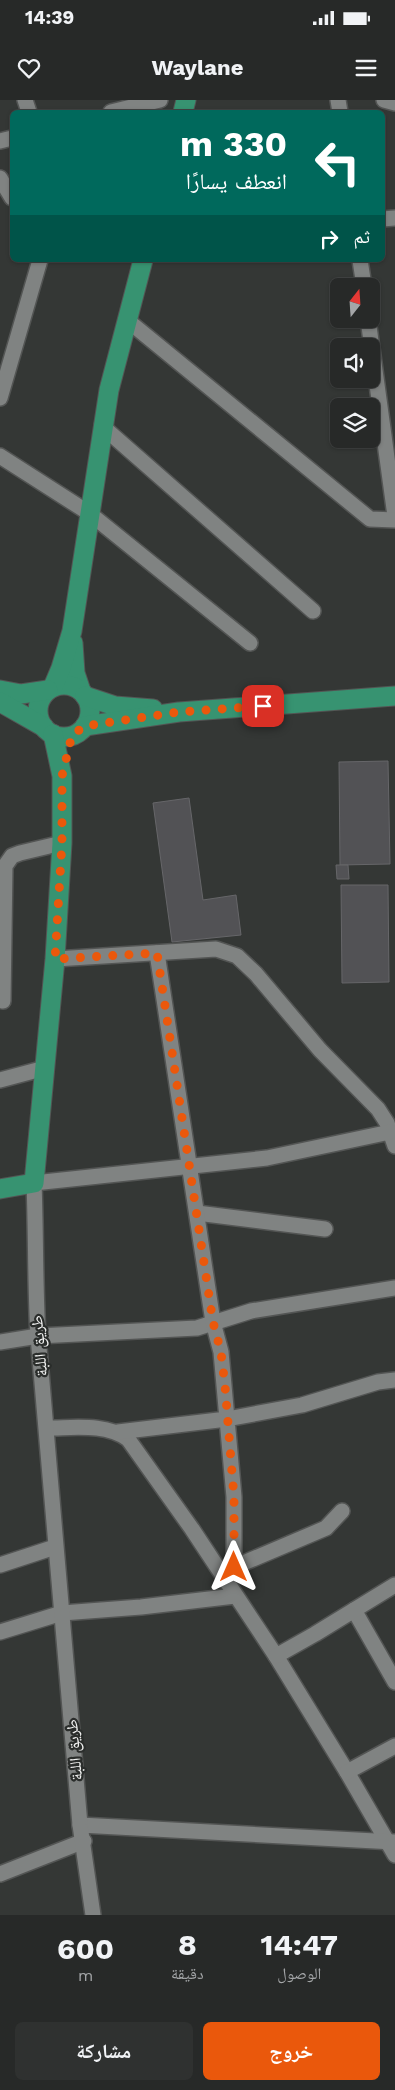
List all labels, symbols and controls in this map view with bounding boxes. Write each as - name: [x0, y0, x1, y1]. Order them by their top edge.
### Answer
- text: 14:39: [25, 6, 74, 29]
- icon: heart: [15, 54, 43, 82]
- icon: menu: [352, 54, 380, 82]
- text: Waylane: [152, 55, 243, 80]
- text: 330 m: [180, 123, 287, 165]
- icon: left: [305, 130, 370, 195]
- text: انعطف يسارًا: [186, 169, 287, 194]
- icon: right: [315, 225, 343, 253]
- text: ثم: [353, 225, 370, 248]
- north arrow: [330, 278, 380, 328]
- map controls: [330, 278, 380, 448]
- button: sound: [330, 338, 380, 388]
- button: layers: [330, 398, 380, 448]
- pin: [242, 685, 284, 727]
- icon: arrive: [249, 692, 277, 720]
- street label: طريق اللبة: [27, 1315, 52, 1377]
- position arrow: [207, 1540, 259, 1592]
- street label: طريق اللبة: [62, 1719, 87, 1781]
- text: 8: [178, 1927, 197, 1962]
- text: 14:47: [261, 1927, 338, 1962]
- text: 600: [57, 1931, 114, 1966]
- text: دقيقة: [171, 1964, 204, 1983]
- text: الوصول: [277, 1964, 321, 1983]
- text: m: [78, 1966, 93, 1985]
- button: مشاركة: [15, 2022, 193, 2080]
- button: خروج: [203, 2022, 380, 2080]

